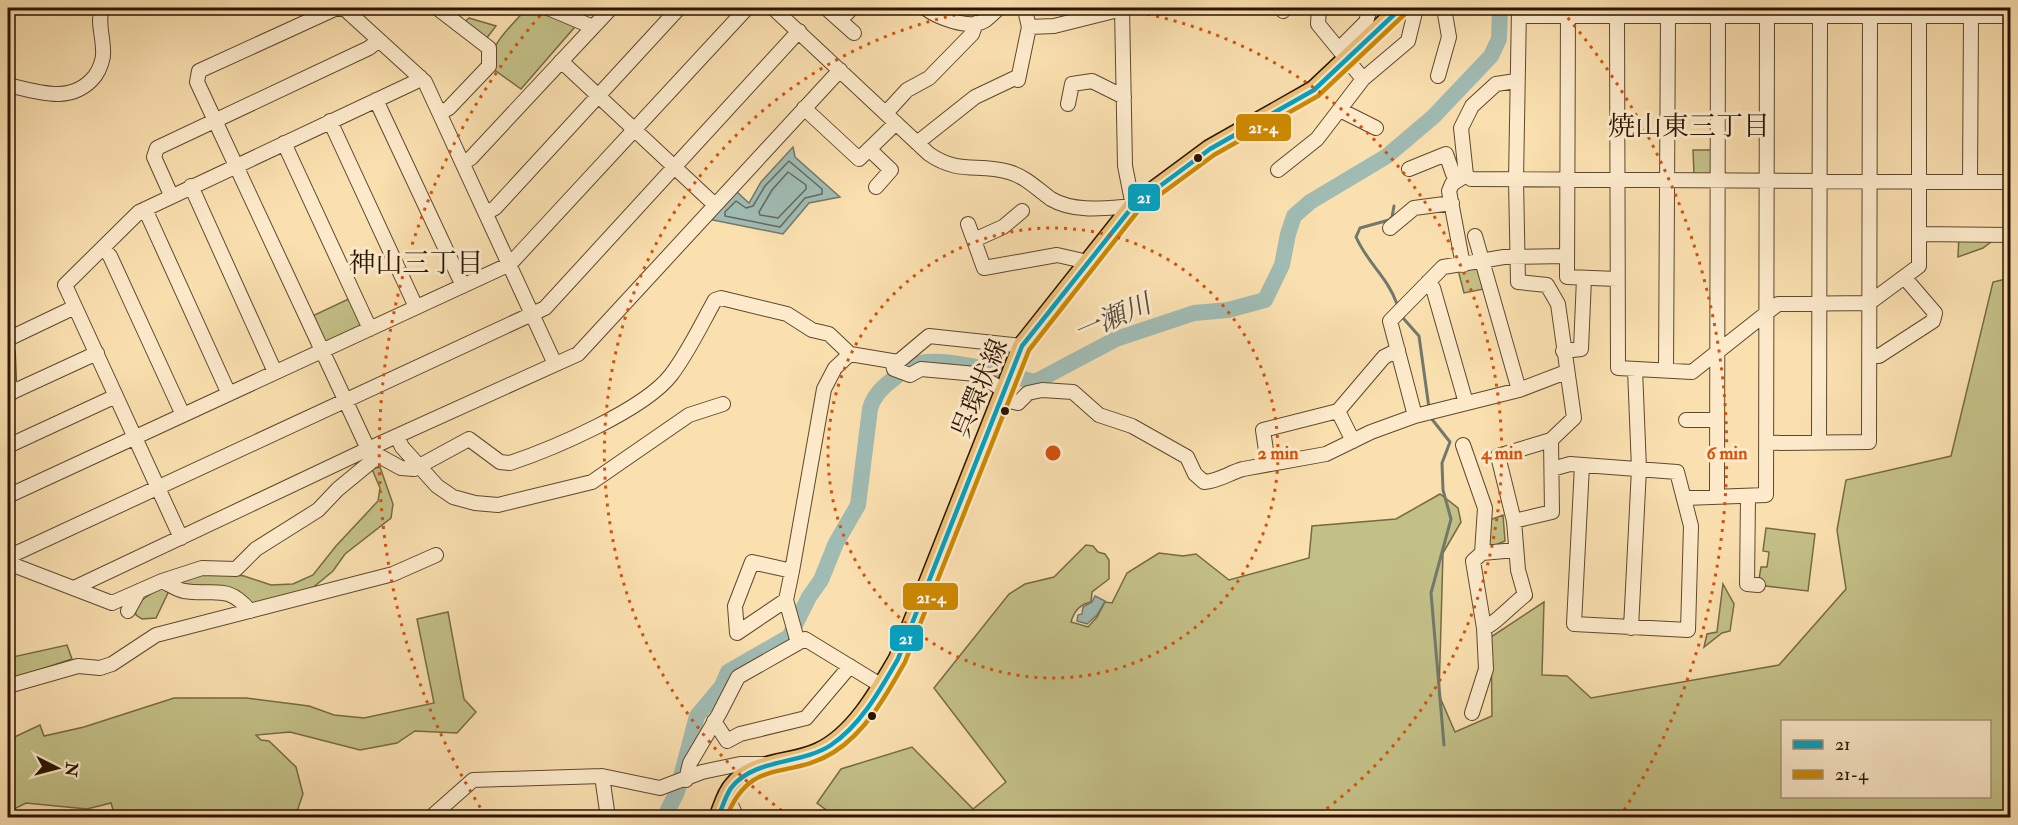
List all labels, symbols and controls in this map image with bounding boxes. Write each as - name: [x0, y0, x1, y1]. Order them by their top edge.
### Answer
- district label: 焼山東三丁目: [1608, 110, 1770, 143]
- line badge: 21-4: [1235, 113, 1292, 142]
- text: 21-4: [1248, 118, 1279, 138]
- unlabelled marker: [1192, 152, 1204, 164]
- line badge: 21: [1127, 183, 1161, 212]
- text: 21: [1137, 188, 1151, 208]
- district label: 神山三丁目: [349, 247, 484, 280]
- water label: 一瀬川: [1068, 286, 1159, 349]
- street label: 呉環状線: [945, 334, 1015, 443]
- unlabelled marker: [999, 405, 1011, 417]
- text: 2 min: [1258, 442, 1299, 465]
- text: 4 min: [1480, 442, 1523, 465]
- text: 6 min: [1707, 442, 1748, 465]
- centre of rings: [1043, 443, 1063, 463]
- line badge: 21-4: [902, 582, 959, 611]
- text: 21-4: [916, 588, 947, 608]
- line badge: 21: [889, 624, 924, 652]
- text: 21: [899, 629, 913, 649]
- unlabelled marker: [866, 710, 878, 722]
- legend: [1781, 720, 1991, 798]
- text: 21: [1835, 733, 1851, 756]
- north arrow: [27, 738, 87, 798]
- text: N: [60, 760, 82, 778]
- text: 21-4: [1835, 763, 1869, 786]

